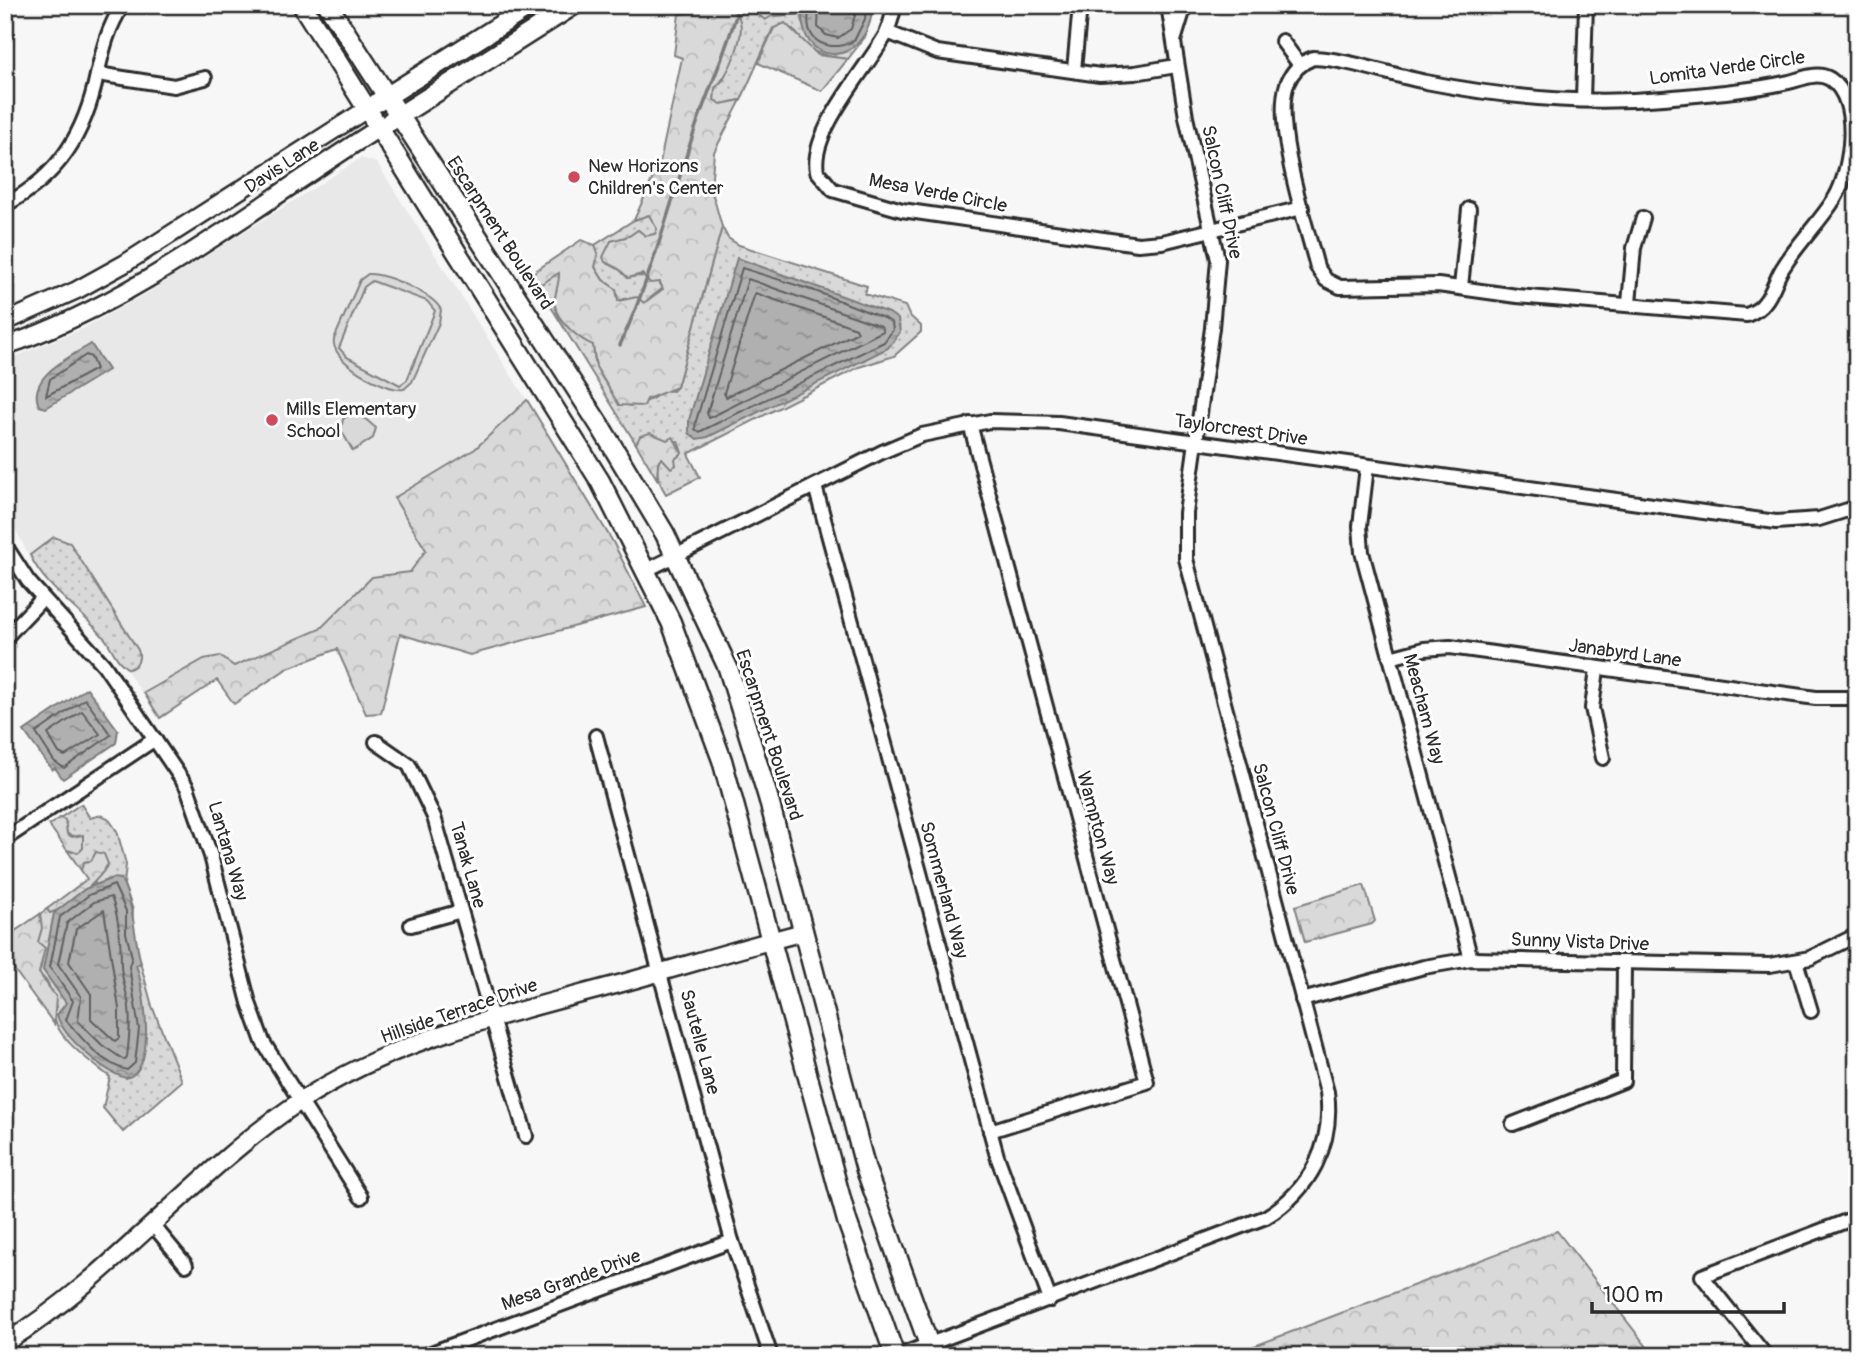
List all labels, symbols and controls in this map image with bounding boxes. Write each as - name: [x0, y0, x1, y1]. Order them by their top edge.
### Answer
- street label: Lomita Verde Circle: [1648, 45, 1807, 91]
- street label: Salcon Cliff Drive: [1196, 123, 1248, 261]
- street label: Davis Lane: [240, 133, 324, 199]
- street label: Escarpment Boulevard: [441, 152, 559, 314]
- place label: New Horizons Children's Center: [588, 154, 724, 200]
- street label: Mesa Verde Circle: [867, 168, 1010, 218]
- marker: New Horizons Children's Center: [566, 169, 582, 185]
- place label: Mills Elementary School: [286, 397, 416, 443]
- street label: Taylorcrest Drive: [1173, 409, 1310, 451]
- marker: Mills Elementary School: [264, 412, 280, 428]
- street label: Janabyrd Lane: [1567, 633, 1683, 673]
- street label: Escarpment Boulevard: [730, 646, 808, 824]
- street label: Meacham Way: [1398, 651, 1450, 767]
- street label: Salcon Cliff Drive: [1247, 760, 1305, 898]
- street label: Wampton Way: [1071, 769, 1125, 887]
- street label: Lantana Way: [202, 798, 254, 904]
- street label: Tanak Lane: [444, 819, 492, 911]
- street label: Sommerland Way: [914, 819, 974, 961]
- street label: Sunny Vista Drive: [1510, 928, 1650, 956]
- street label: Hillside Terrace Drive: [377, 973, 541, 1049]
- street label: Sautelle Lane: [674, 987, 726, 1098]
- street label: Mesa Grande Drive: [498, 1243, 645, 1316]
- scale bar: [1592, 1270, 1785, 1314]
- text: 100 m: [1603, 1282, 1663, 1309]

